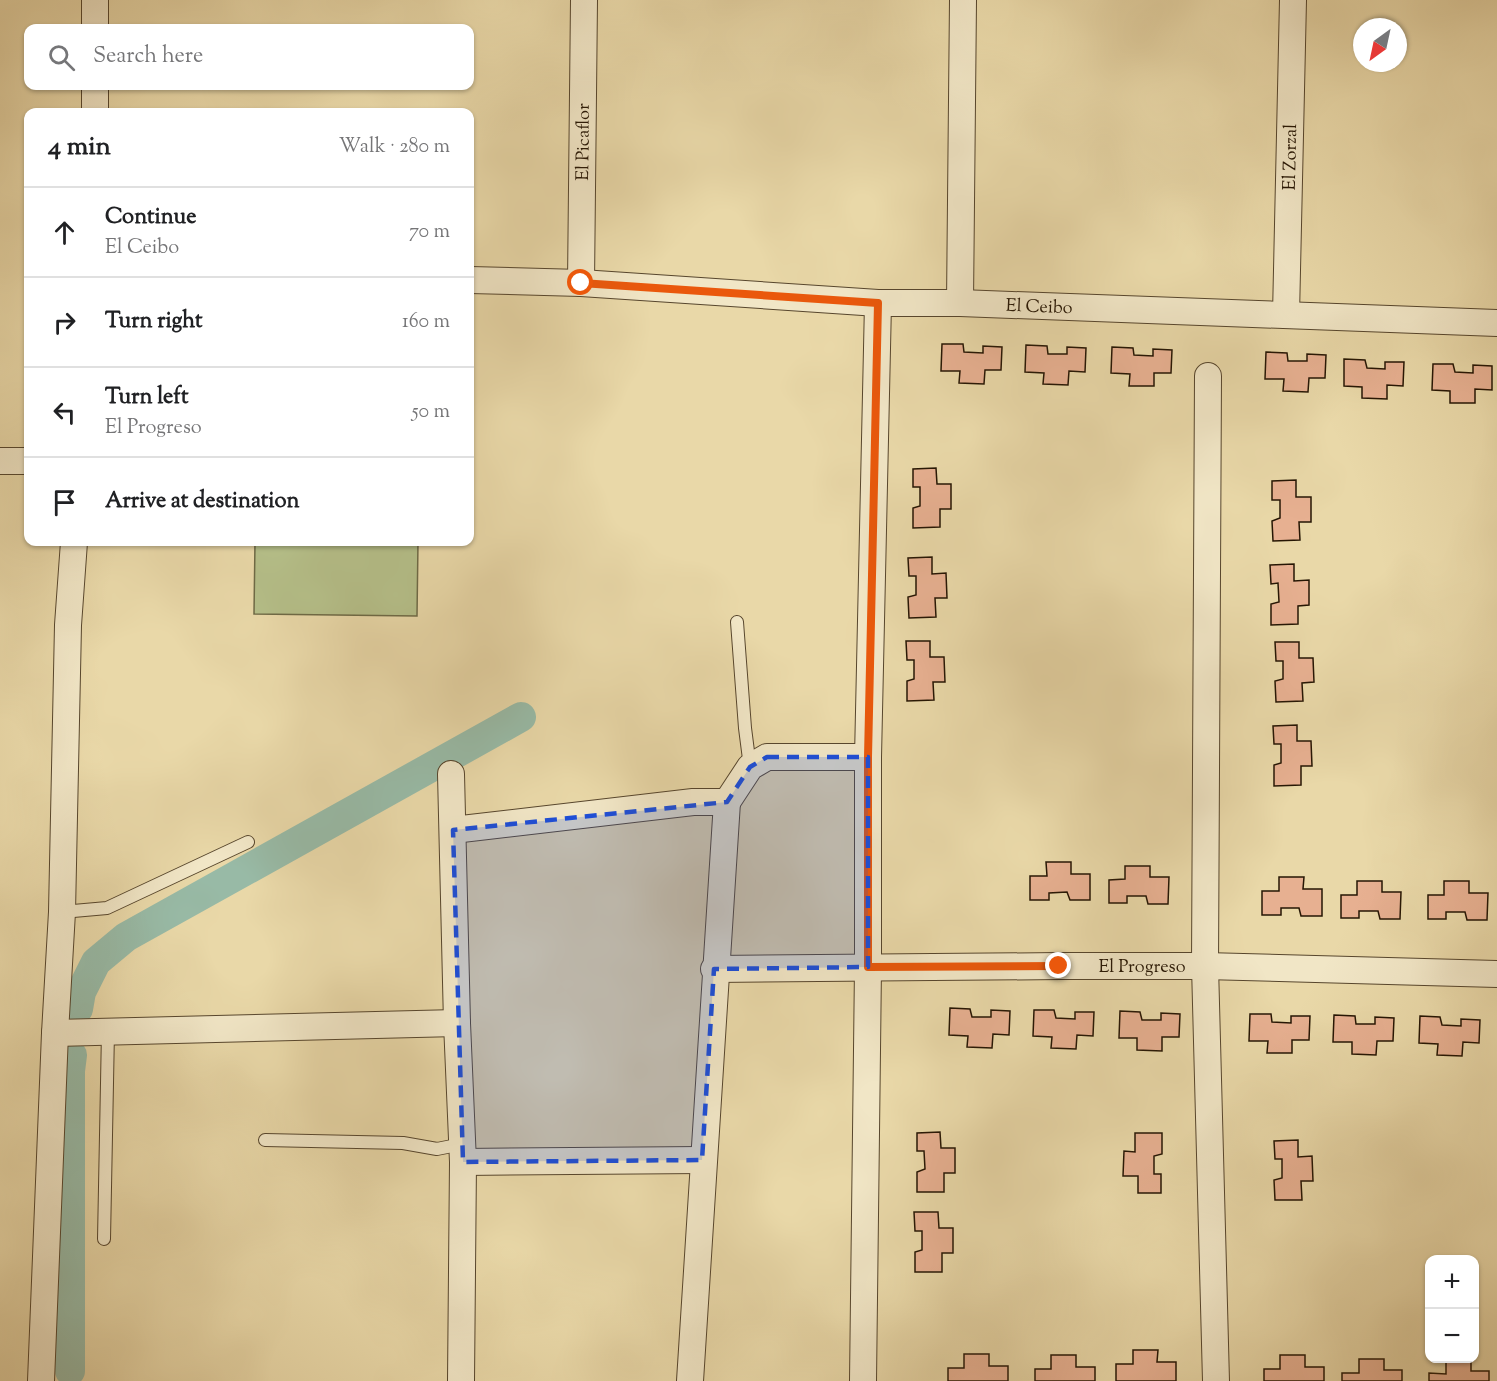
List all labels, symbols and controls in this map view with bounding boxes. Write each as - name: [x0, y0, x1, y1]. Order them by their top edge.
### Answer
- north arrow: [1353, 18, 1407, 72]
- search box: [24, 24, 474, 90]
- icon: search: [45, 41, 78, 74]
- text: Search here: [93, 41, 203, 73]
- street label: El Picaflor: [571, 103, 598, 181]
- street label: El Zorzal: [1278, 123, 1305, 191]
- text: 4 min: [48, 129, 111, 166]
- text: Walk · 280 m: [339, 133, 450, 162]
- text: Continue: [105, 202, 196, 234]
- icon: ahead: [48, 216, 81, 249]
- text: 70 m: [409, 218, 450, 247]
- text: El Ceibo: [105, 234, 179, 263]
- route start: [567, 269, 593, 295]
- street label: El Ceibo: [1005, 294, 1073, 322]
- icon: right: [48, 306, 81, 339]
- text: Turn right: [105, 306, 202, 338]
- text: 160 m: [402, 308, 450, 337]
- text: Turn left: [105, 382, 188, 414]
- icon: left: [48, 396, 81, 429]
- text: 50 m: [412, 398, 450, 427]
- text: El Progreso: [105, 414, 202, 443]
- icon: arrive: [48, 486, 81, 519]
- text: Arrive at destination: [105, 486, 300, 518]
- route end: [1045, 952, 1071, 978]
- street label: El Progreso: [1098, 955, 1186, 981]
- map controls: [1425, 1255, 1479, 1363]
- button: +: [1425, 1255, 1479, 1309]
- button: −: [1425, 1309, 1479, 1363]

